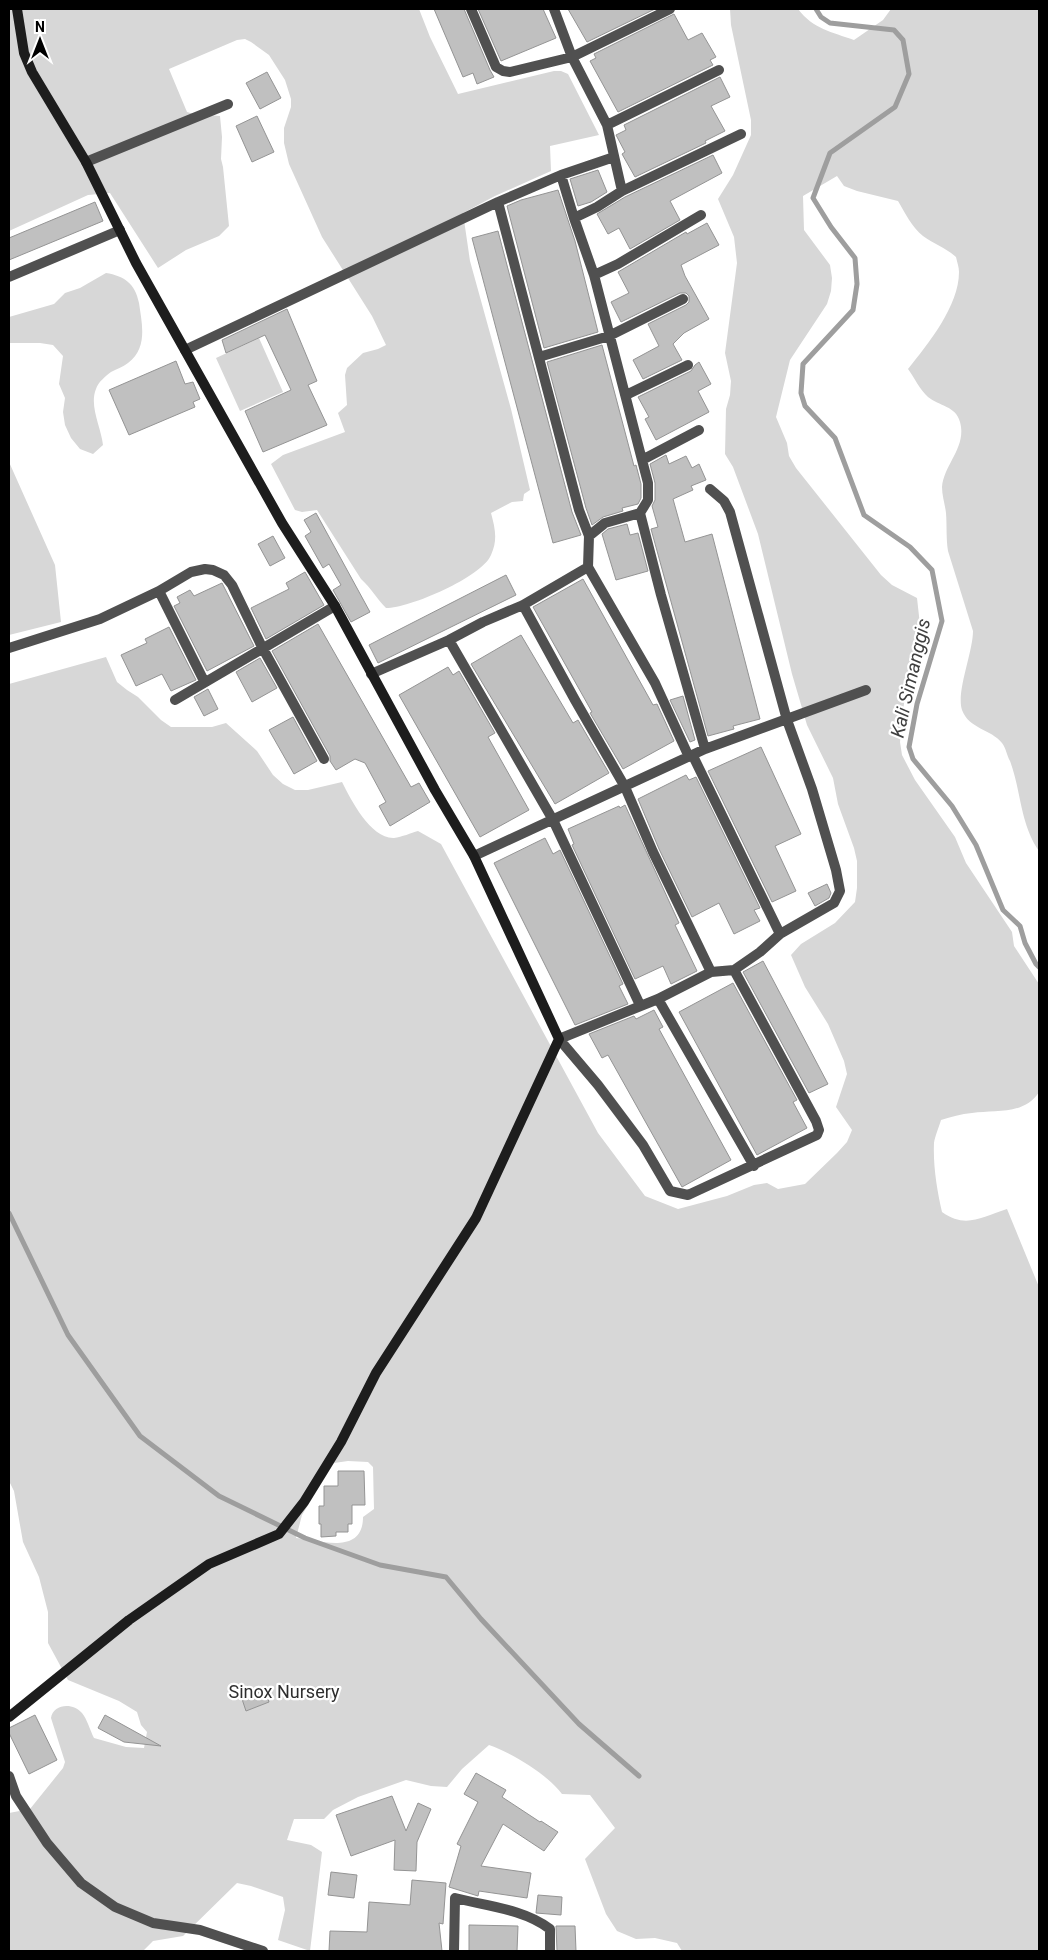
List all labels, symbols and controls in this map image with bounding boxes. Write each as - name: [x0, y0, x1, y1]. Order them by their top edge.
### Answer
- north arrow: [15, 15, 65, 65]
- text: N: [35, 19, 45, 35]
- water label: Kali Simanggis: [886, 616, 935, 740]
- park label: Sinox Nursery: [229, 1681, 340, 1702]

